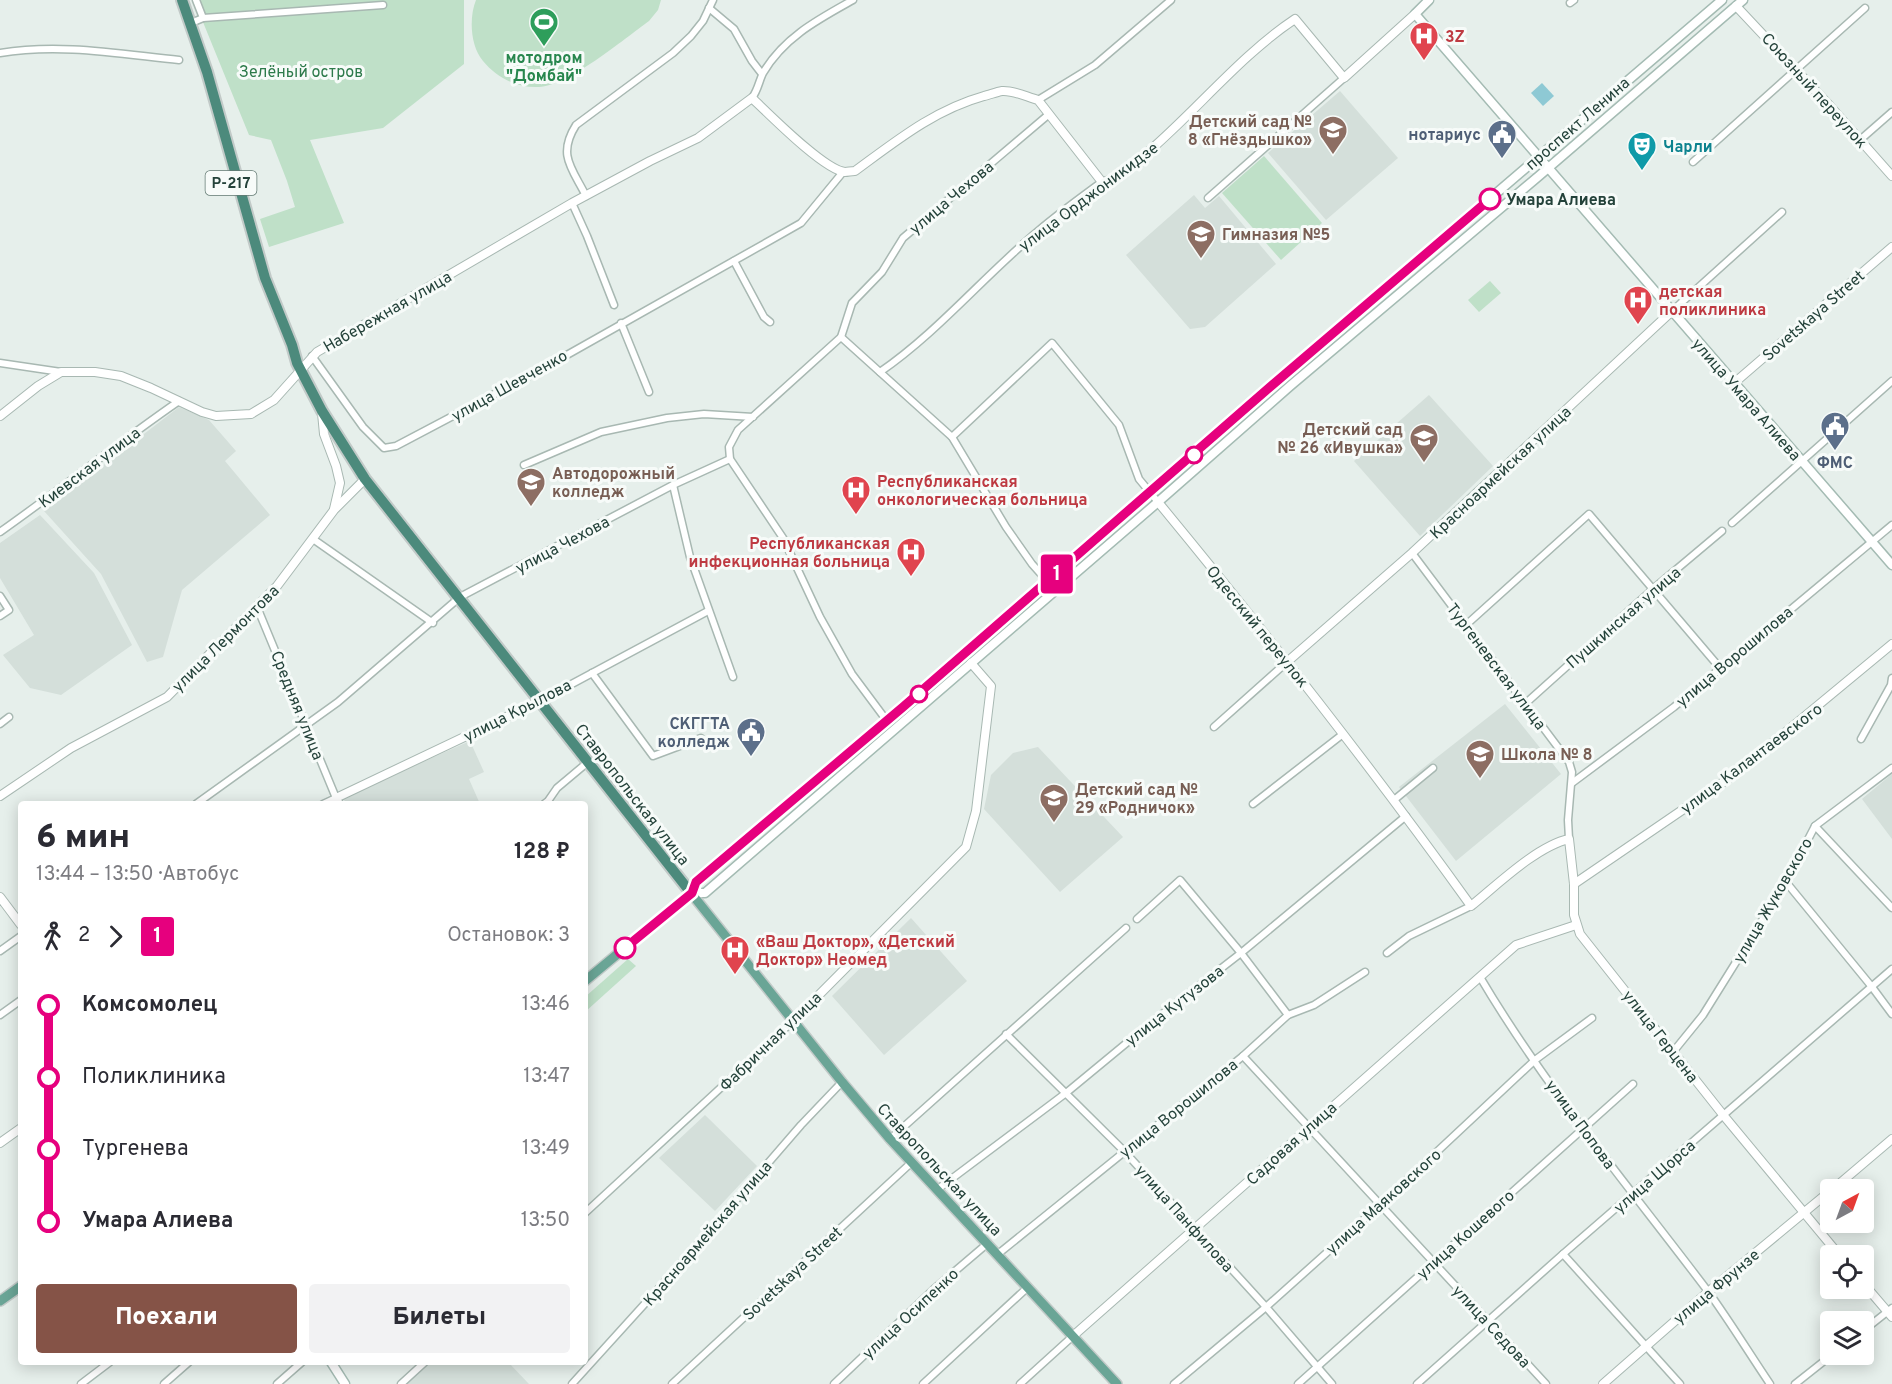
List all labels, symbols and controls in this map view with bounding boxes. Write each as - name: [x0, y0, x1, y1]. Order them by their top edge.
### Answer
- sports icon: мотодром "Домбай": [528, 6, 560, 48]
- hospital icon: 3Z: [1408, 20, 1440, 62]
- place label: 3Z: [1445, 28, 1465, 48]
- street label: Союзный переулок: [1756, 29, 1871, 153]
- place label: мотодром "Домбай": [505, 49, 583, 87]
- park label: Зелёный остров: [239, 63, 363, 83]
- street label: проспект Ленина: [1522, 74, 1635, 175]
- place label: Детский сад № 8 «Гнёздышко»: [1188, 113, 1312, 151]
- school or university icon: Детский сад № 8 «Гнёздышко»: [1317, 114, 1349, 156]
- public building icon: нотариус: [1486, 118, 1518, 160]
- place label: нотариус: [1408, 126, 1481, 146]
- theatre icon: Чарли: [1626, 130, 1658, 172]
- place label: Чарли: [1663, 138, 1713, 158]
- street label: улица Орджоникидзе: [1015, 139, 1163, 257]
- street label: улица Чехова: [906, 158, 998, 240]
- road number: Р-217: [206, 171, 256, 195]
- marker: Умара Алиева: [1479, 188, 1501, 210]
- place label: Умара Алиева: [1506, 191, 1616, 211]
- school or university icon: Гимназия №5: [1185, 218, 1217, 260]
- place label: Гимназия №5: [1222, 226, 1330, 246]
- street label: Sovetskaya Street: [1759, 267, 1870, 366]
- street label: Набережная улица: [320, 268, 456, 358]
- place label: детская поликлиника: [1659, 283, 1766, 321]
- hospital icon: детская поликлиника: [1622, 284, 1654, 326]
- street label: улица Умара Алиева: [1687, 335, 1804, 466]
- street label: улица Шевченко: [448, 347, 572, 427]
- street label: Красноармейская улица: [1427, 403, 1576, 544]
- public building icon: ФМС: [1819, 410, 1851, 452]
- place label: Детский сад № 26 «Ивушка»: [1277, 421, 1403, 459]
- school or university icon: Детский сад № 26 «Ивушка»: [1408, 422, 1440, 464]
- street label: Киевская улица: [35, 424, 145, 513]
- unlabelled marker: [1185, 446, 1203, 464]
- place label: ФМС: [1817, 454, 1853, 474]
- place label: Автодорожный колледж: [552, 465, 675, 503]
- school or university icon: Автодорожный колледж: [515, 466, 547, 508]
- place label: Республиканская онкологическая больница: [877, 473, 1087, 511]
- hospital icon: Республиканская онкологическая больница: [840, 474, 872, 516]
- street label: улица Чехова: [512, 513, 613, 579]
- place label: Республиканская инфекционная больница: [689, 535, 890, 573]
- hospital icon: Республиканская инфекционная больница: [895, 536, 927, 578]
- line badge: 1: [1038, 554, 1076, 594]
- text: 1: [1053, 561, 1061, 588]
- street label: Одесский переулок: [1201, 562, 1312, 692]
- street label: Пушкинская улица: [1563, 563, 1686, 674]
- street label: улица Лермонтова: [169, 582, 284, 697]
- street label: Тургеневская улица: [1441, 600, 1550, 735]
- street label: улица Ворошилова: [1673, 603, 1798, 712]
- street label: Средняя улица: [265, 648, 327, 763]
- street label: улица Крылова: [461, 676, 575, 748]
- unlabelled marker: [910, 685, 928, 703]
- street label: улица Калантаевского: [1677, 700, 1827, 819]
- place label: СКГГТА колледж: [658, 715, 730, 753]
- public building icon: СКГГТА колледж: [735, 716, 767, 758]
- street label: Ставропольская улица: [570, 720, 693, 870]
- school or university icon: Школа № 8: [1464, 738, 1496, 780]
- place label: Школа № 8: [1501, 746, 1593, 766]
- place label: Детский сад № 29 «Родничок»: [1075, 781, 1198, 819]
- school or university icon: Детский сад № 29 «Родничок»: [1038, 782, 1070, 824]
- text: 6 мин: [36, 818, 130, 860]
- street label: улица Жуковского: [1730, 835, 1818, 967]
- text: 128 ₽: [514, 839, 570, 866]
- text: 13:44 – 13:50 · Автобус: [36, 862, 239, 888]
- icon: walk: [36, 920, 69, 953]
- icon: forward: [99, 920, 132, 953]
- text: 2: [78, 923, 90, 949]
- text: 1: [153, 923, 162, 950]
- text: Остановок: 3: [447, 923, 570, 949]
- place label: «Ваш Доктор», «Детский Доктор» Неомед: [756, 933, 955, 971]
- hospital icon: «Ваш Доктор», «Детский Доктор» Неомед: [719, 934, 751, 976]
- unlabelled marker: [614, 937, 636, 959]
- street label: улица Кутузова: [1122, 962, 1229, 1051]
- street label: улица Герцена: [1617, 987, 1702, 1087]
- street label: Фабричная улица: [716, 988, 827, 1096]
- text: Комсомолец: [82, 992, 218, 1019]
- text: 13:46: [522, 992, 570, 1018]
- street label: улица Ворошилова: [1116, 1056, 1243, 1163]
- text: Поликлиника: [82, 1064, 226, 1091]
- text: 13:47: [523, 1064, 570, 1090]
- street label: улица Попова: [1540, 1077, 1619, 1174]
- street label: Садовая улица: [1243, 1099, 1342, 1190]
- street label: Ставропольская улица: [872, 1100, 1005, 1241]
- text: Тургенева: [82, 1136, 189, 1163]
- text: 13:49: [522, 1136, 570, 1162]
- street label: улица Щорса: [1610, 1136, 1700, 1219]
- street label: улица Маяковского: [1322, 1145, 1446, 1260]
- street label: Красноармейская улица: [640, 1158, 777, 1311]
- street label: улица Панфилова: [1130, 1161, 1237, 1277]
- north arrow: [1820, 1179, 1874, 1233]
- map controls: [1820, 1179, 1874, 1365]
- street label: улица Кошевого: [1413, 1186, 1519, 1285]
- text: Умара Алиева: [82, 1208, 233, 1235]
- text: 13:50: [521, 1208, 570, 1234]
- street label: Sovetskaya Street: [739, 1223, 847, 1326]
- button: locate: [1820, 1245, 1874, 1299]
- street label: улица Фрунзе: [1670, 1246, 1765, 1329]
- street label: улица Осипенко: [859, 1265, 964, 1364]
- street label: улица Седова: [1447, 1282, 1534, 1373]
- button: Поехали: [36, 1284, 297, 1353]
- button: Билеты: [309, 1284, 570, 1353]
- button: layers: [1820, 1311, 1874, 1365]

